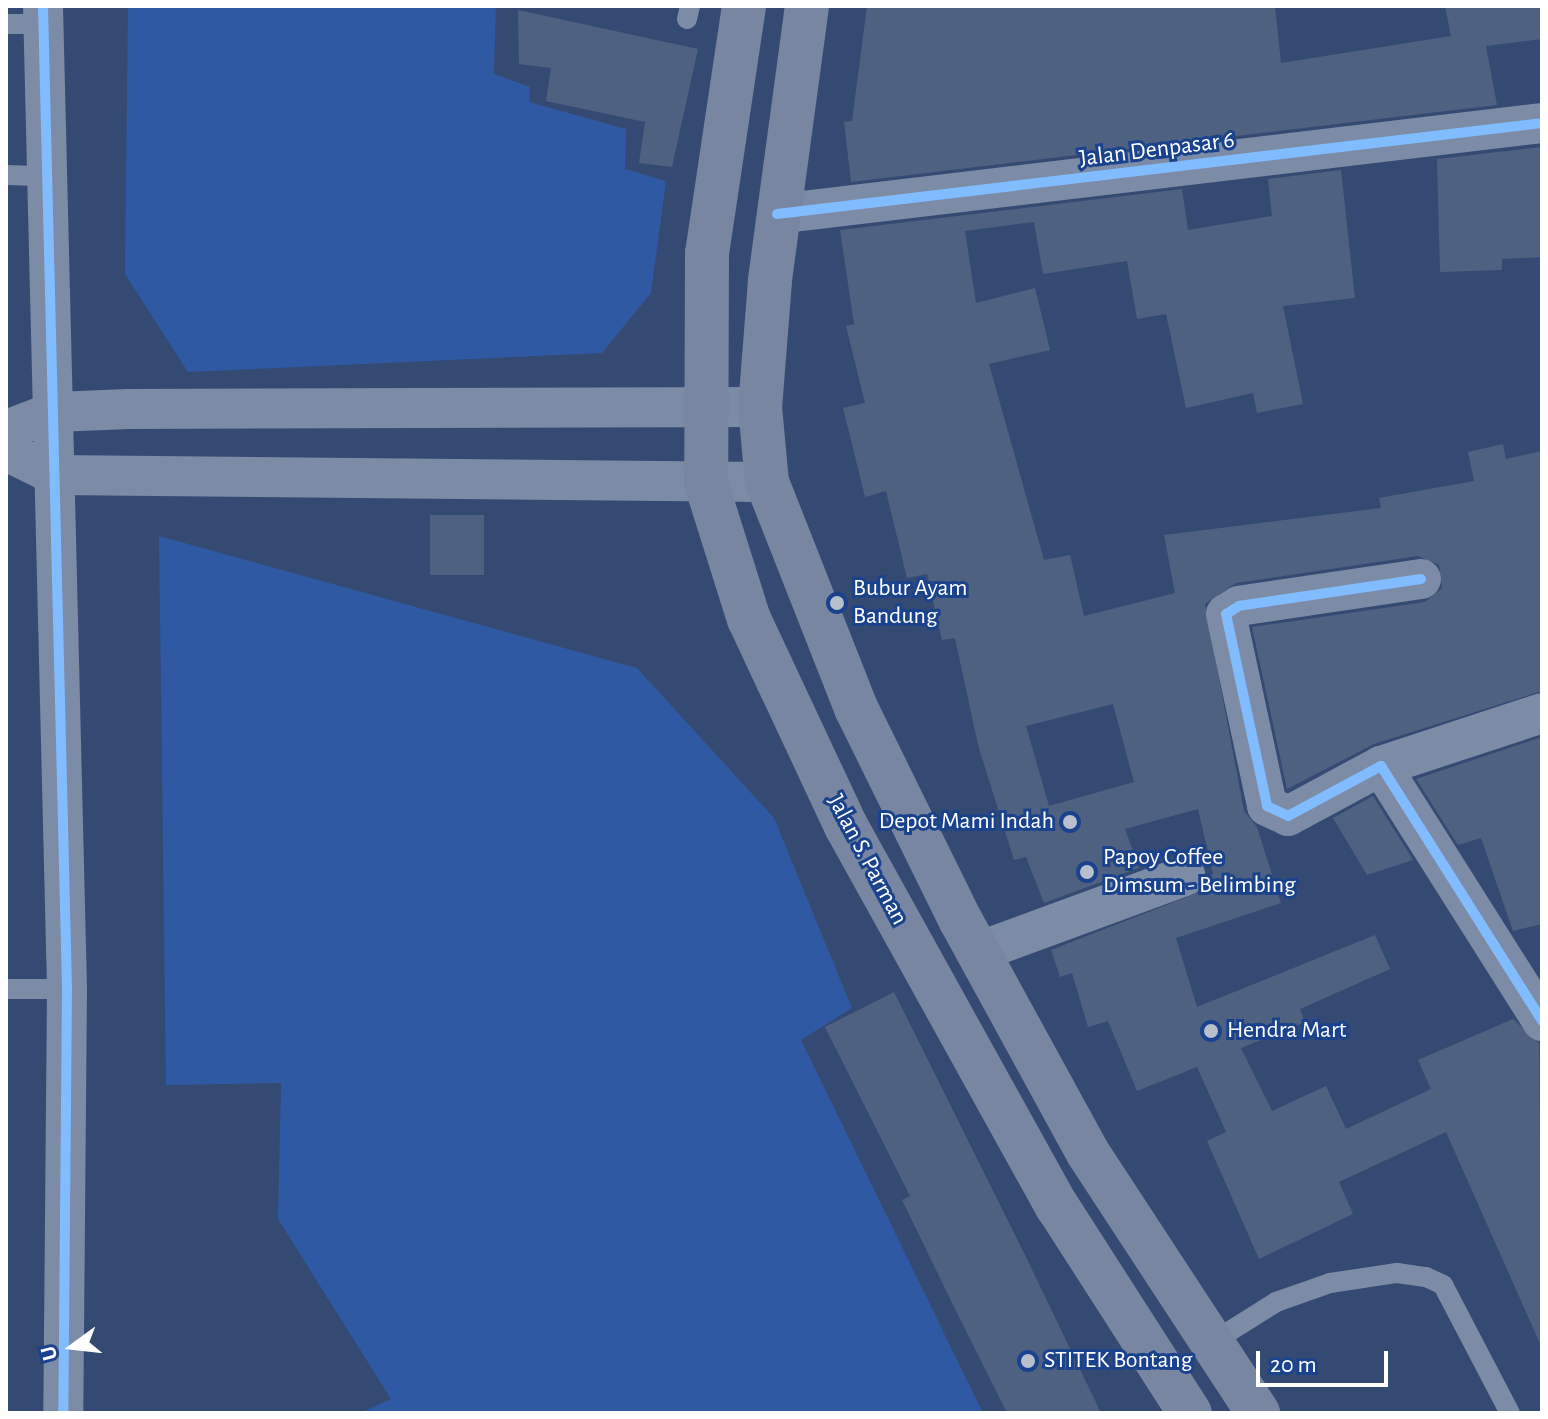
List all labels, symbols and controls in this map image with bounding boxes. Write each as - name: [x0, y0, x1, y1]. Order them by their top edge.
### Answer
- street label: Jalan Denpasar 6: [1078, 126, 1236, 174]
- place label: Bubur Ayam Bandung: [853, 575, 968, 631]
- marker: Bubur Ayam Bandung: [828, 594, 846, 612]
- street label: Jalan S. Parman: [821, 790, 913, 930]
- place label: Depot Mami Indah: [879, 808, 1054, 836]
- marker: Depot Mami Indah: [1061, 813, 1079, 831]
- place label: Papoy Coffee Dimsum - Belimbing: [1103, 844, 1296, 900]
- marker: Papoy Coffee Dimsum - Belimbing: [1078, 863, 1096, 881]
- place label: Hendra Mart: [1227, 1017, 1346, 1045]
- marker: Hendra Mart: [1202, 1022, 1220, 1040]
- north arrow: [32, 1307, 112, 1387]
- scale bar: [1260, 1335, 1392, 1385]
- text: U: [36, 1344, 61, 1363]
- place label: STITEK Bontang: [1044, 1347, 1192, 1375]
- marker: STITEK Bontang: [1019, 1352, 1037, 1370]
- text: 20 m: [1270, 1353, 1317, 1377]

